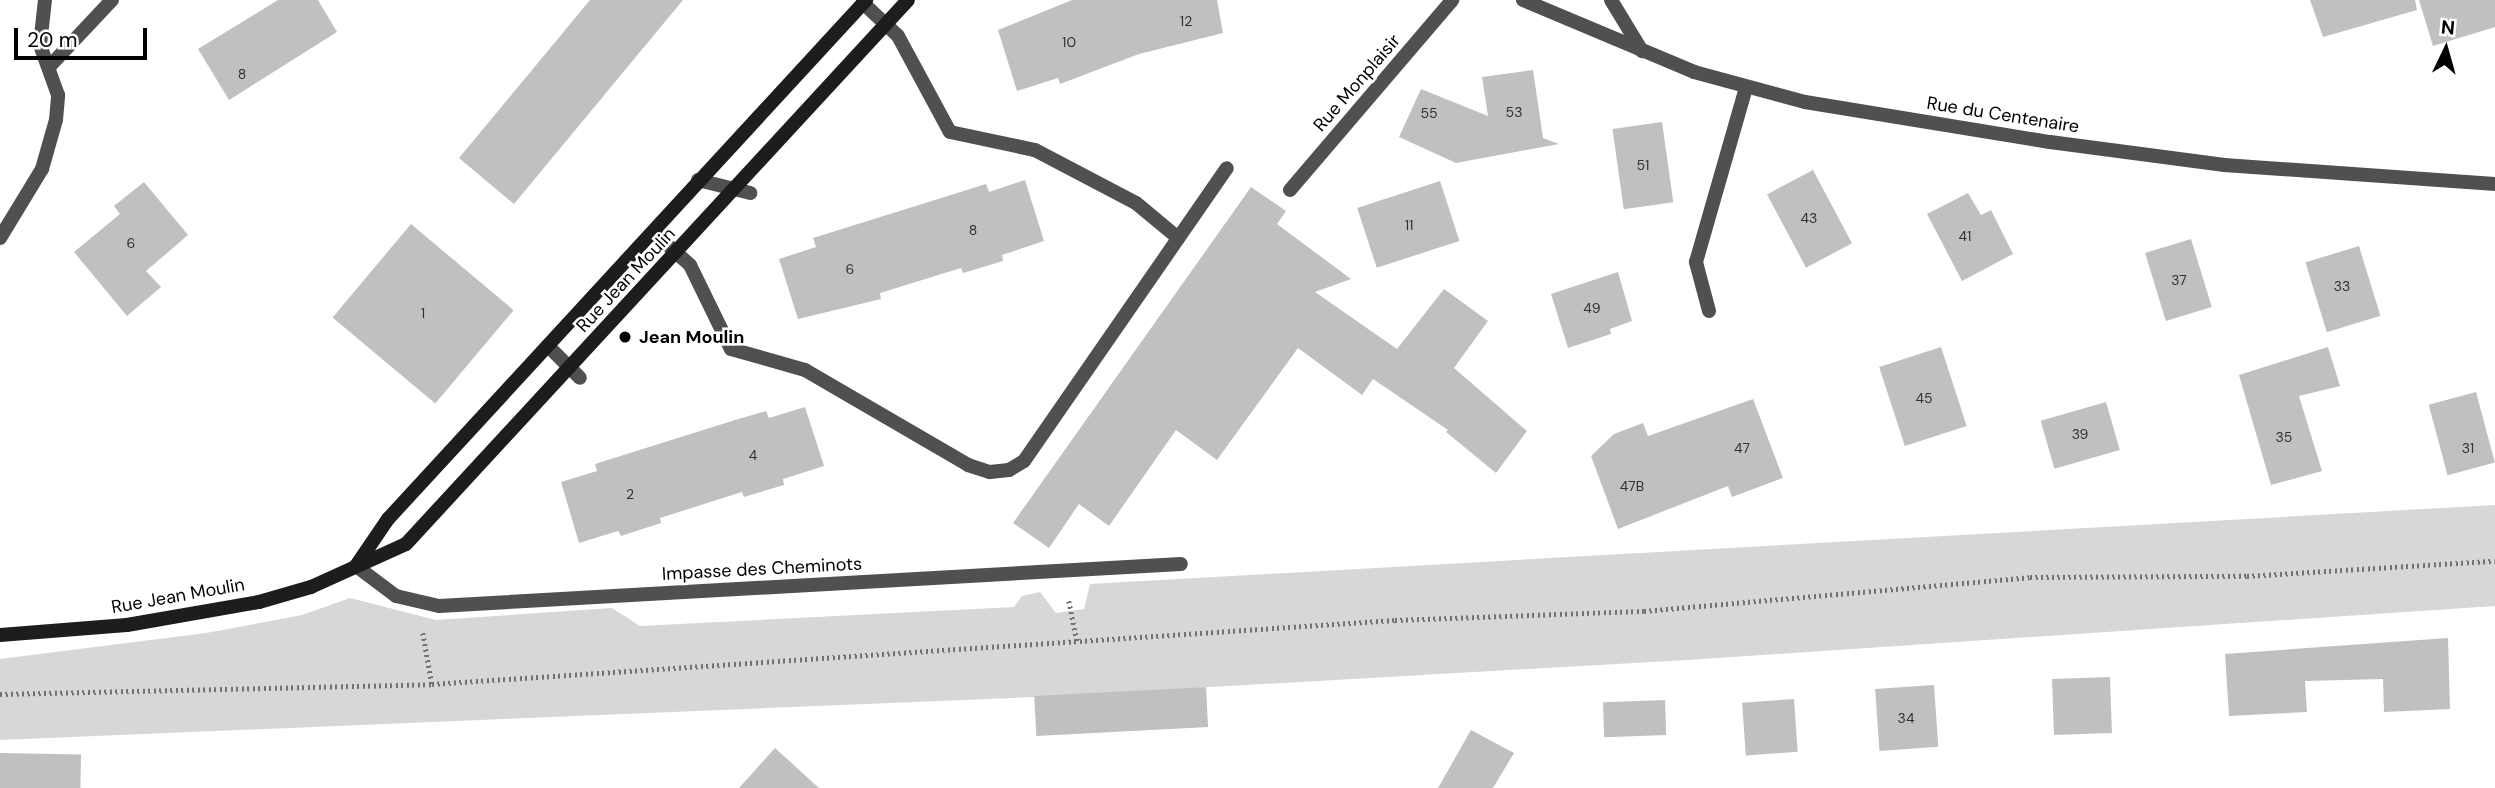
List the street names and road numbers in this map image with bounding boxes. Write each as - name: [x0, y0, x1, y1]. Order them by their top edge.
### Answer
- street label: Rue Monplaisir: [1309, 30, 1405, 136]
- street label: Rue du Centenaire: [1925, 92, 2081, 138]
- street label: Rue Jean Moulin: [572, 223, 680, 337]
- street label: Impasse des Cheminots: [661, 553, 863, 585]
- street label: Rue Jean Moulin: [110, 574, 246, 618]

